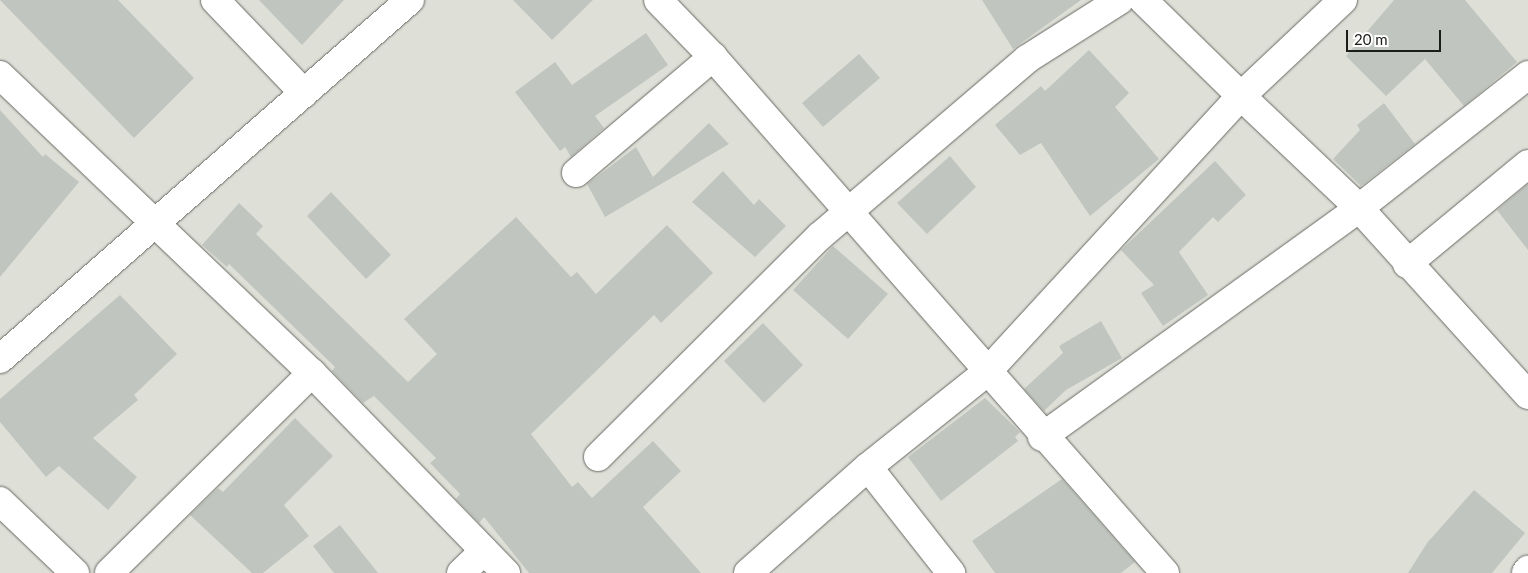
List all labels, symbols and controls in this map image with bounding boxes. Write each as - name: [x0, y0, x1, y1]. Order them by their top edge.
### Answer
- scale bar: [1348, 20, 1443, 52]
- text: 20 m: [1354, 30, 1388, 48]

